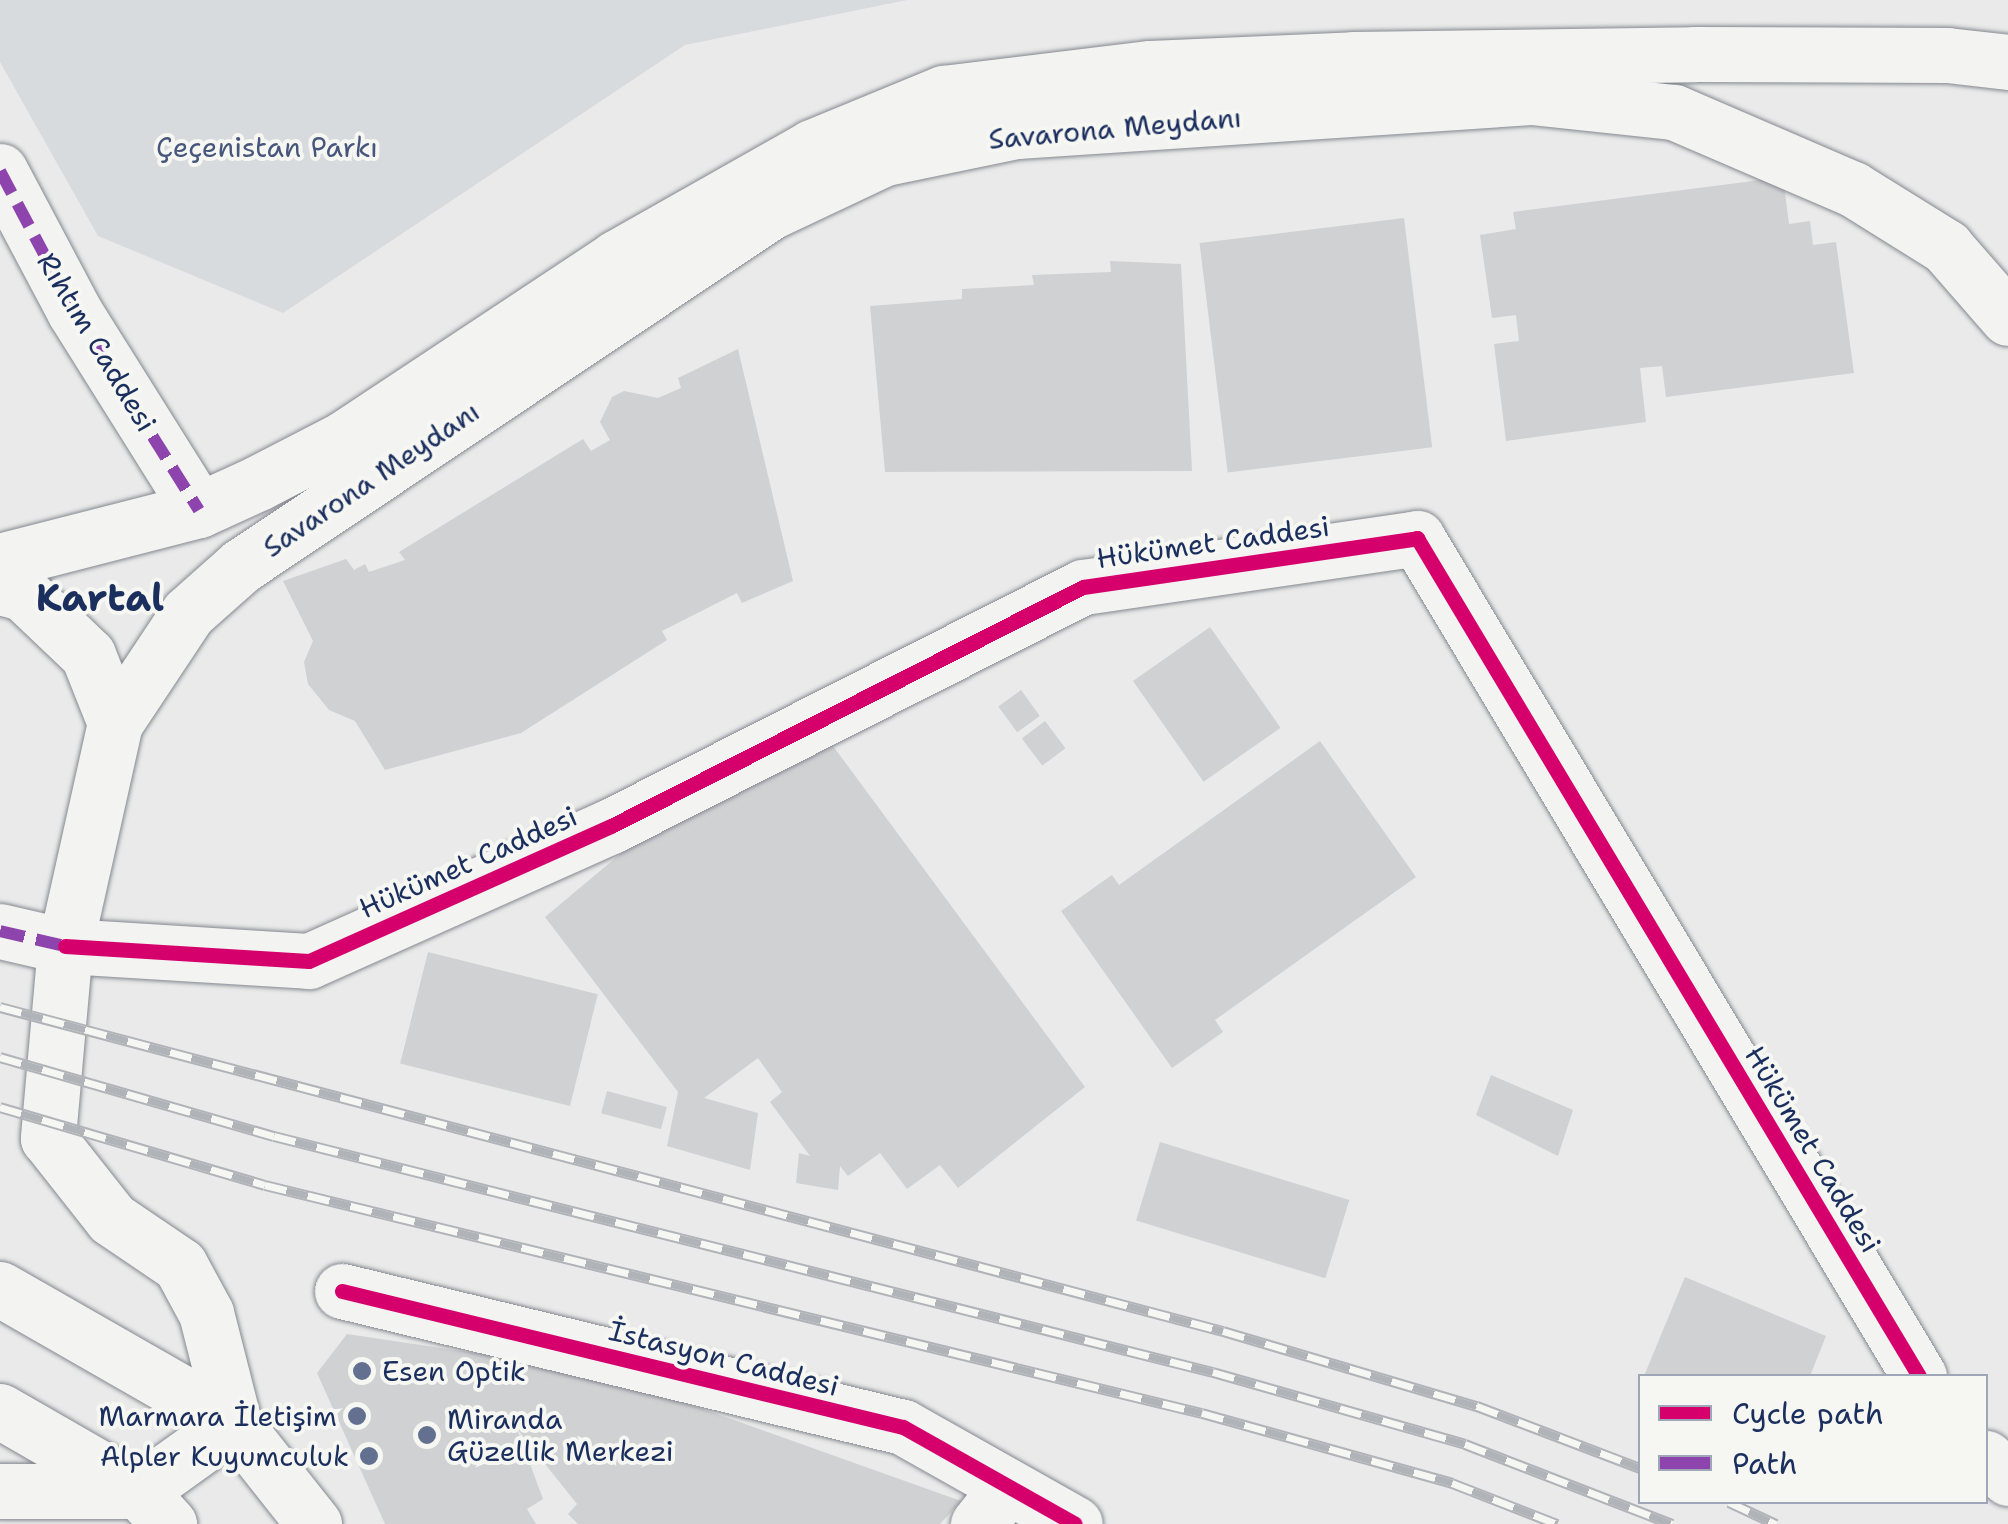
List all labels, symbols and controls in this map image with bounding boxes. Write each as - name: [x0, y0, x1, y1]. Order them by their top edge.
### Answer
- street label: Savarona Meydanı: [987, 100, 1243, 156]
- park label: Çeçenistan Parkı: [156, 130, 378, 164]
- street label: Rıhtım Caddesi: [30, 246, 164, 438]
- street label: Savarona Meydanı: [256, 394, 486, 564]
- street label: Hükümet Caddesi: [1094, 509, 1332, 575]
- district label: Kartal: [36, 575, 164, 621]
- street label: Hükümet Caddesi: [354, 799, 582, 925]
- street label: Hükümet Caddesi: [1738, 1040, 1888, 1258]
- street label: İstasyon Caddesi: [606, 1313, 842, 1403]
- place label: Esen Optik: [382, 1354, 526, 1388]
- marker: Esen Optik: [351, 1360, 373, 1382]
- legend: [1638, 1374, 1988, 1504]
- text: Cycle path: [1732, 1393, 1884, 1434]
- place label: Marmara İletişim: [98, 1399, 337, 1433]
- place label: Miranda Güzellik Merkezi: [447, 1402, 674, 1468]
- marker: Marmara İletişim: [346, 1405, 368, 1427]
- marker: Miranda Güzellik Merkezi: [416, 1424, 438, 1446]
- place label: Alpler Kuyumculuk: [100, 1439, 349, 1473]
- text: Path: [1732, 1443, 1798, 1484]
- marker: Alpler Kuyumculuk: [358, 1445, 380, 1467]

